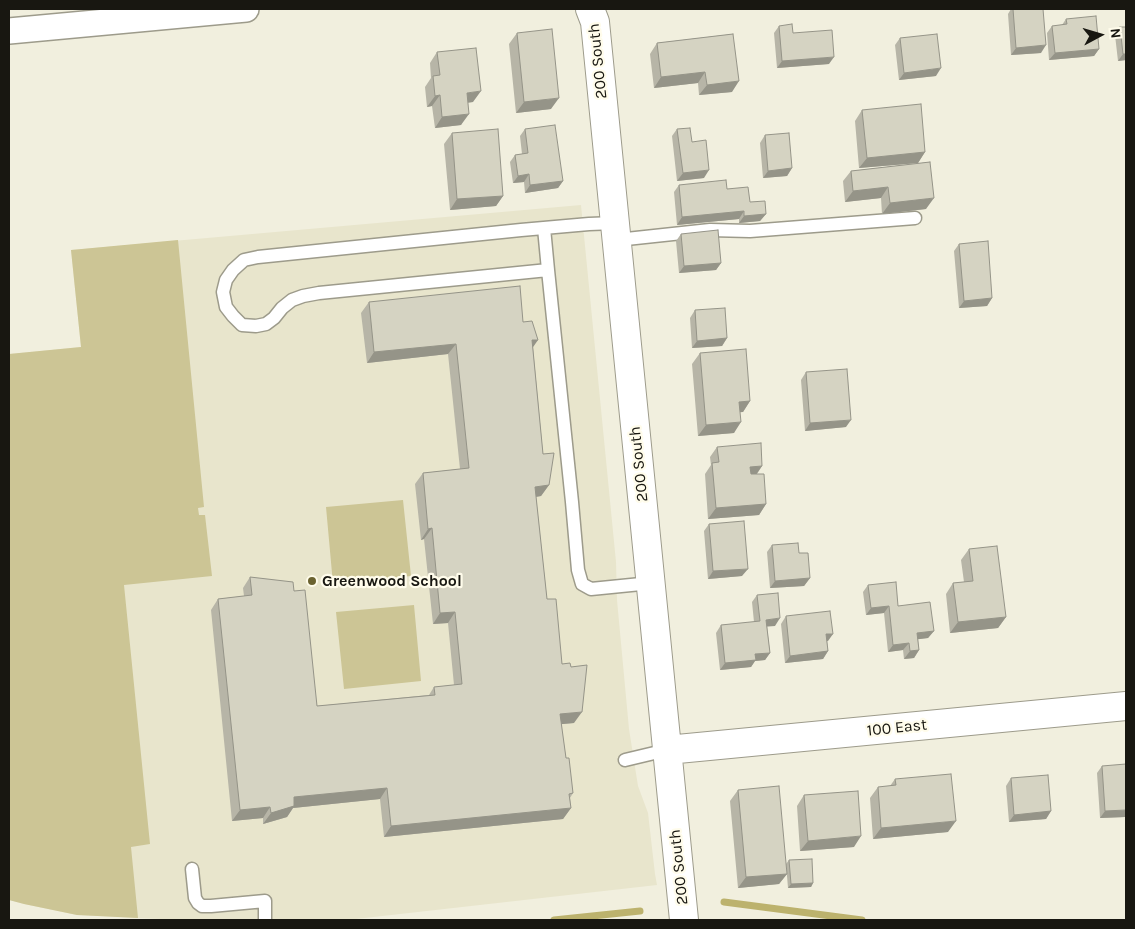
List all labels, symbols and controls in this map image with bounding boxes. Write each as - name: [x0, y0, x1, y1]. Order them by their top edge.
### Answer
- north arrow: [1075, 10, 1125, 60]
- street label: 200 South: [584, 22, 612, 100]
- text: N: [1106, 27, 1124, 39]
- street label: 200 South: [625, 425, 653, 503]
- place label: Greenwood School: [322, 571, 462, 591]
- marker: Greenwood School: [306, 575, 318, 587]
- street label: 100 East: [866, 715, 928, 741]
- street label: 200 South: [665, 828, 693, 906]

